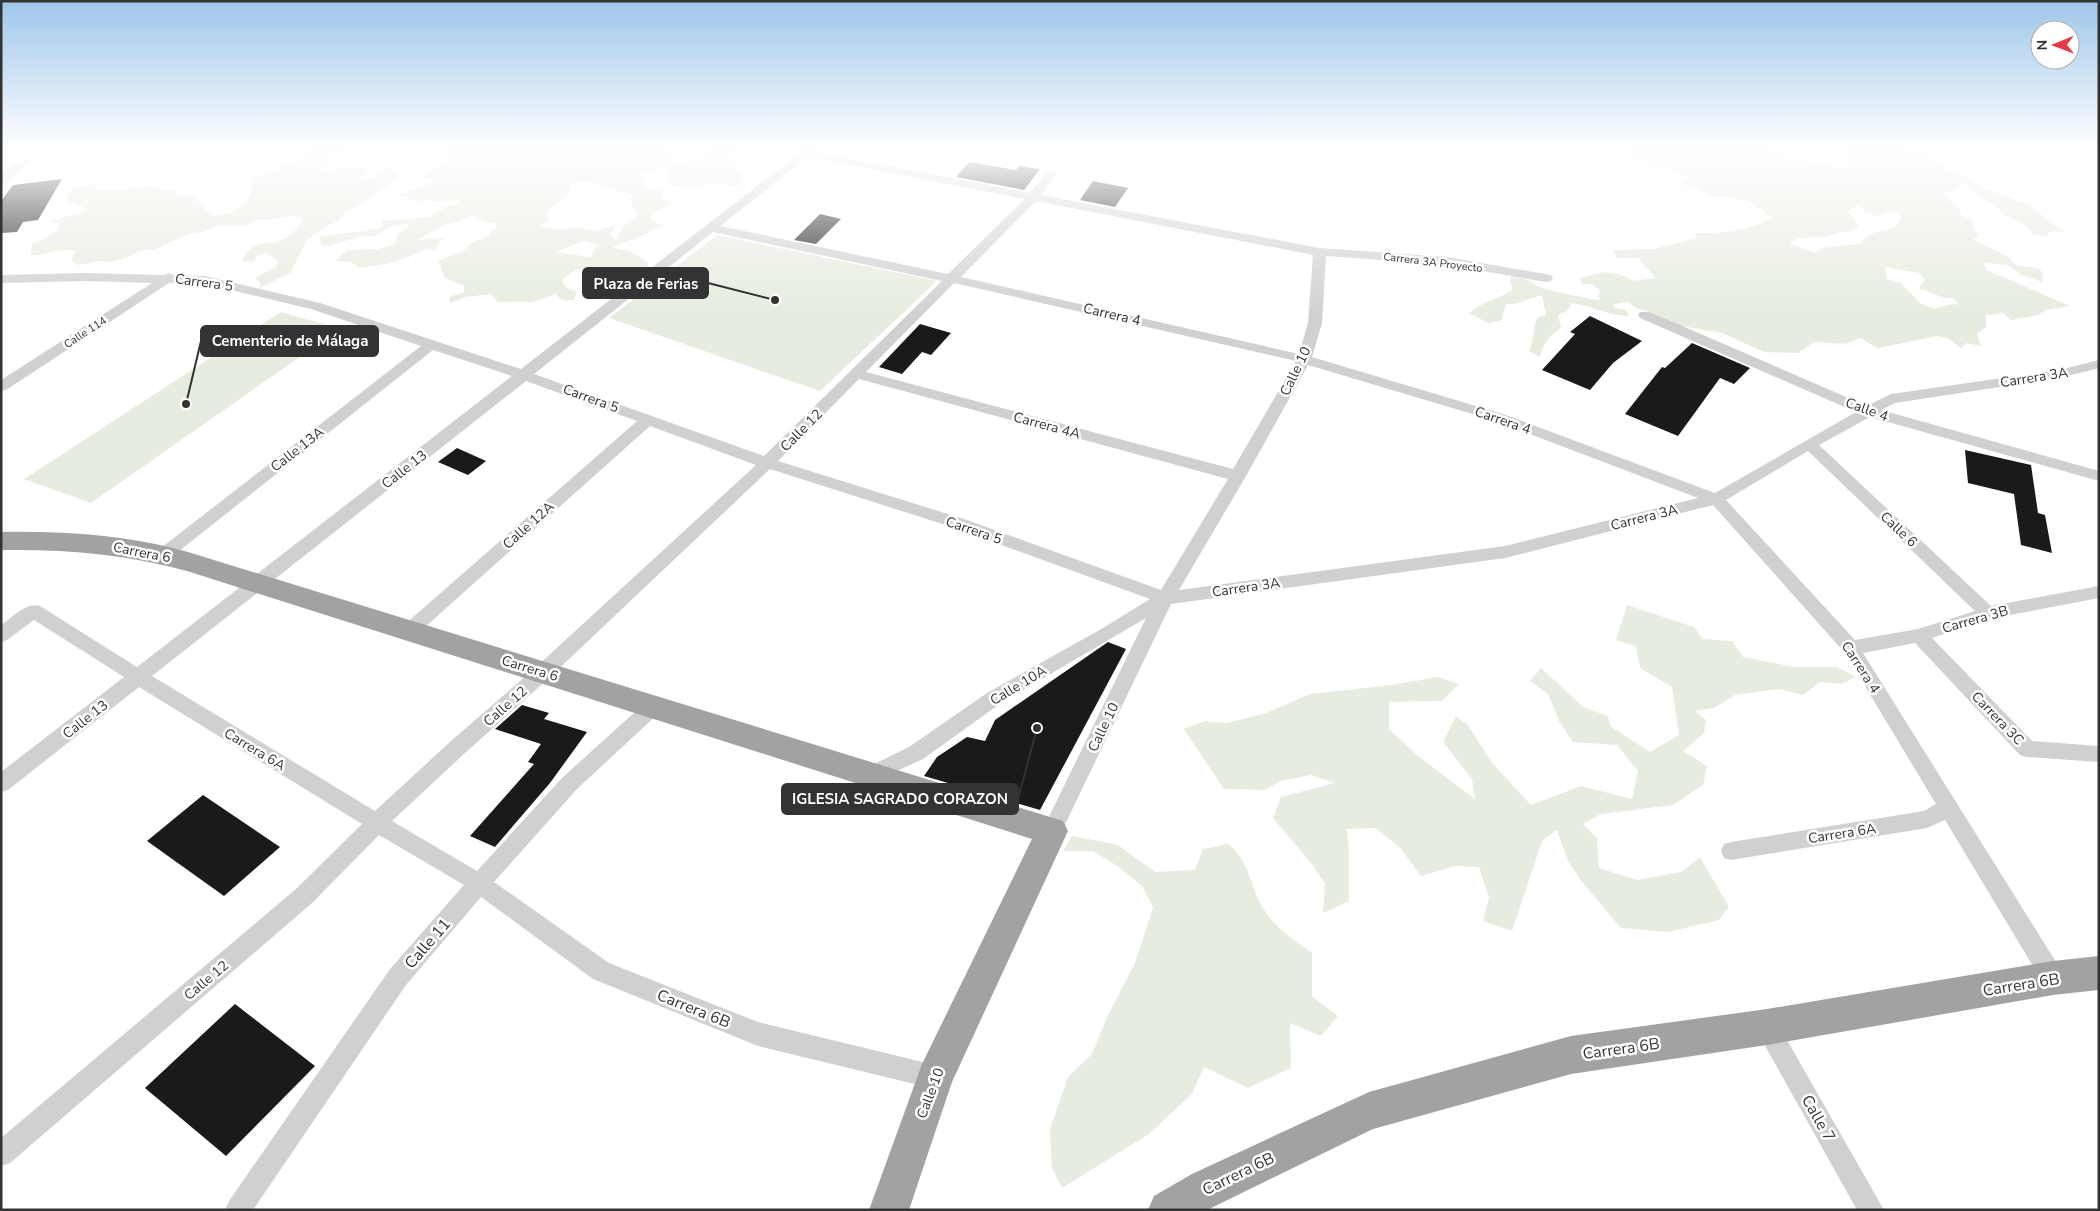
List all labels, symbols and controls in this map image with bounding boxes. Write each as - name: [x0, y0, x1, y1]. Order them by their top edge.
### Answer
- north arrow: [2030, 20, 2080, 70]
- text: N: [2033, 40, 2052, 51]
- street label: Carrera 3A Proyecto: [1382, 249, 1483, 276]
- callout: Plaza de Ferias: [583, 268, 708, 298]
- street label: Carrera 5: [174, 269, 234, 296]
- text: Plaza de Ferias: [594, 274, 698, 294]
- street label: Carrera 4: [1081, 299, 1142, 330]
- street label: Calle 114: [61, 313, 110, 352]
- callout: Cementerio de Málaga: [201, 326, 378, 356]
- text: Cementerio de Málaga: [212, 331, 368, 351]
- street label: Calle 10: [1275, 343, 1316, 399]
- street label: Carrera 3A: [1999, 363, 2069, 392]
- street label: Carrera 5: [560, 380, 621, 417]
- street label: Calle 4: [1843, 393, 1891, 426]
- street label: Carrera 4: [1472, 402, 1534, 439]
- street label: Calle 12: [776, 405, 827, 456]
- street label: Carrera 4A: [1011, 407, 1082, 444]
- street label: Calle 13A: [267, 423, 328, 476]
- street label: Calle 13: [378, 446, 431, 493]
- street label: Calle 12A: [499, 497, 558, 553]
- street label: Carrera 3A: [1609, 500, 1680, 535]
- street label: Calle 6: [1876, 507, 1921, 551]
- street label: Carrera 5: [943, 512, 1005, 549]
- street label: Carrera 6: [111, 538, 172, 567]
- street label: Carrera 3A: [1211, 573, 1281, 602]
- street label: Carrera 3B: [1940, 601, 2010, 638]
- street label: Carrera 4: [1837, 638, 1884, 697]
- street label: Carrera 6: [499, 651, 561, 686]
- street label: Calle 10A: [986, 661, 1050, 710]
- street label: Calle 12: [479, 682, 531, 731]
- street label: Carrera 3C: [1967, 687, 2028, 749]
- street label: Calle 13: [59, 696, 112, 743]
- street label: Calle 10: [1083, 699, 1124, 755]
- street label: Carrera 6A: [220, 724, 289, 775]
- callout: IGLESIA SAGRADO CORAZON: [782, 784, 1018, 814]
- text: IGLESIA SAGRADO CORAZON: [792, 789, 1008, 809]
- street label: Carrera 6A: [1807, 819, 1877, 848]
- street label: Calle 11: [400, 914, 456, 974]
- street label: Calle 12: [180, 956, 233, 1005]
- street label: Carrera 6B: [1981, 968, 2061, 1002]
- street label: Carrera 6B: [654, 984, 734, 1034]
- street label: Carrera 6B: [1581, 1033, 1661, 1065]
- street label: Calle 10: [912, 1065, 949, 1121]
- street label: Calle 7: [1796, 1091, 1840, 1146]
- street label: Carrera 6B: [1199, 1147, 1278, 1201]

